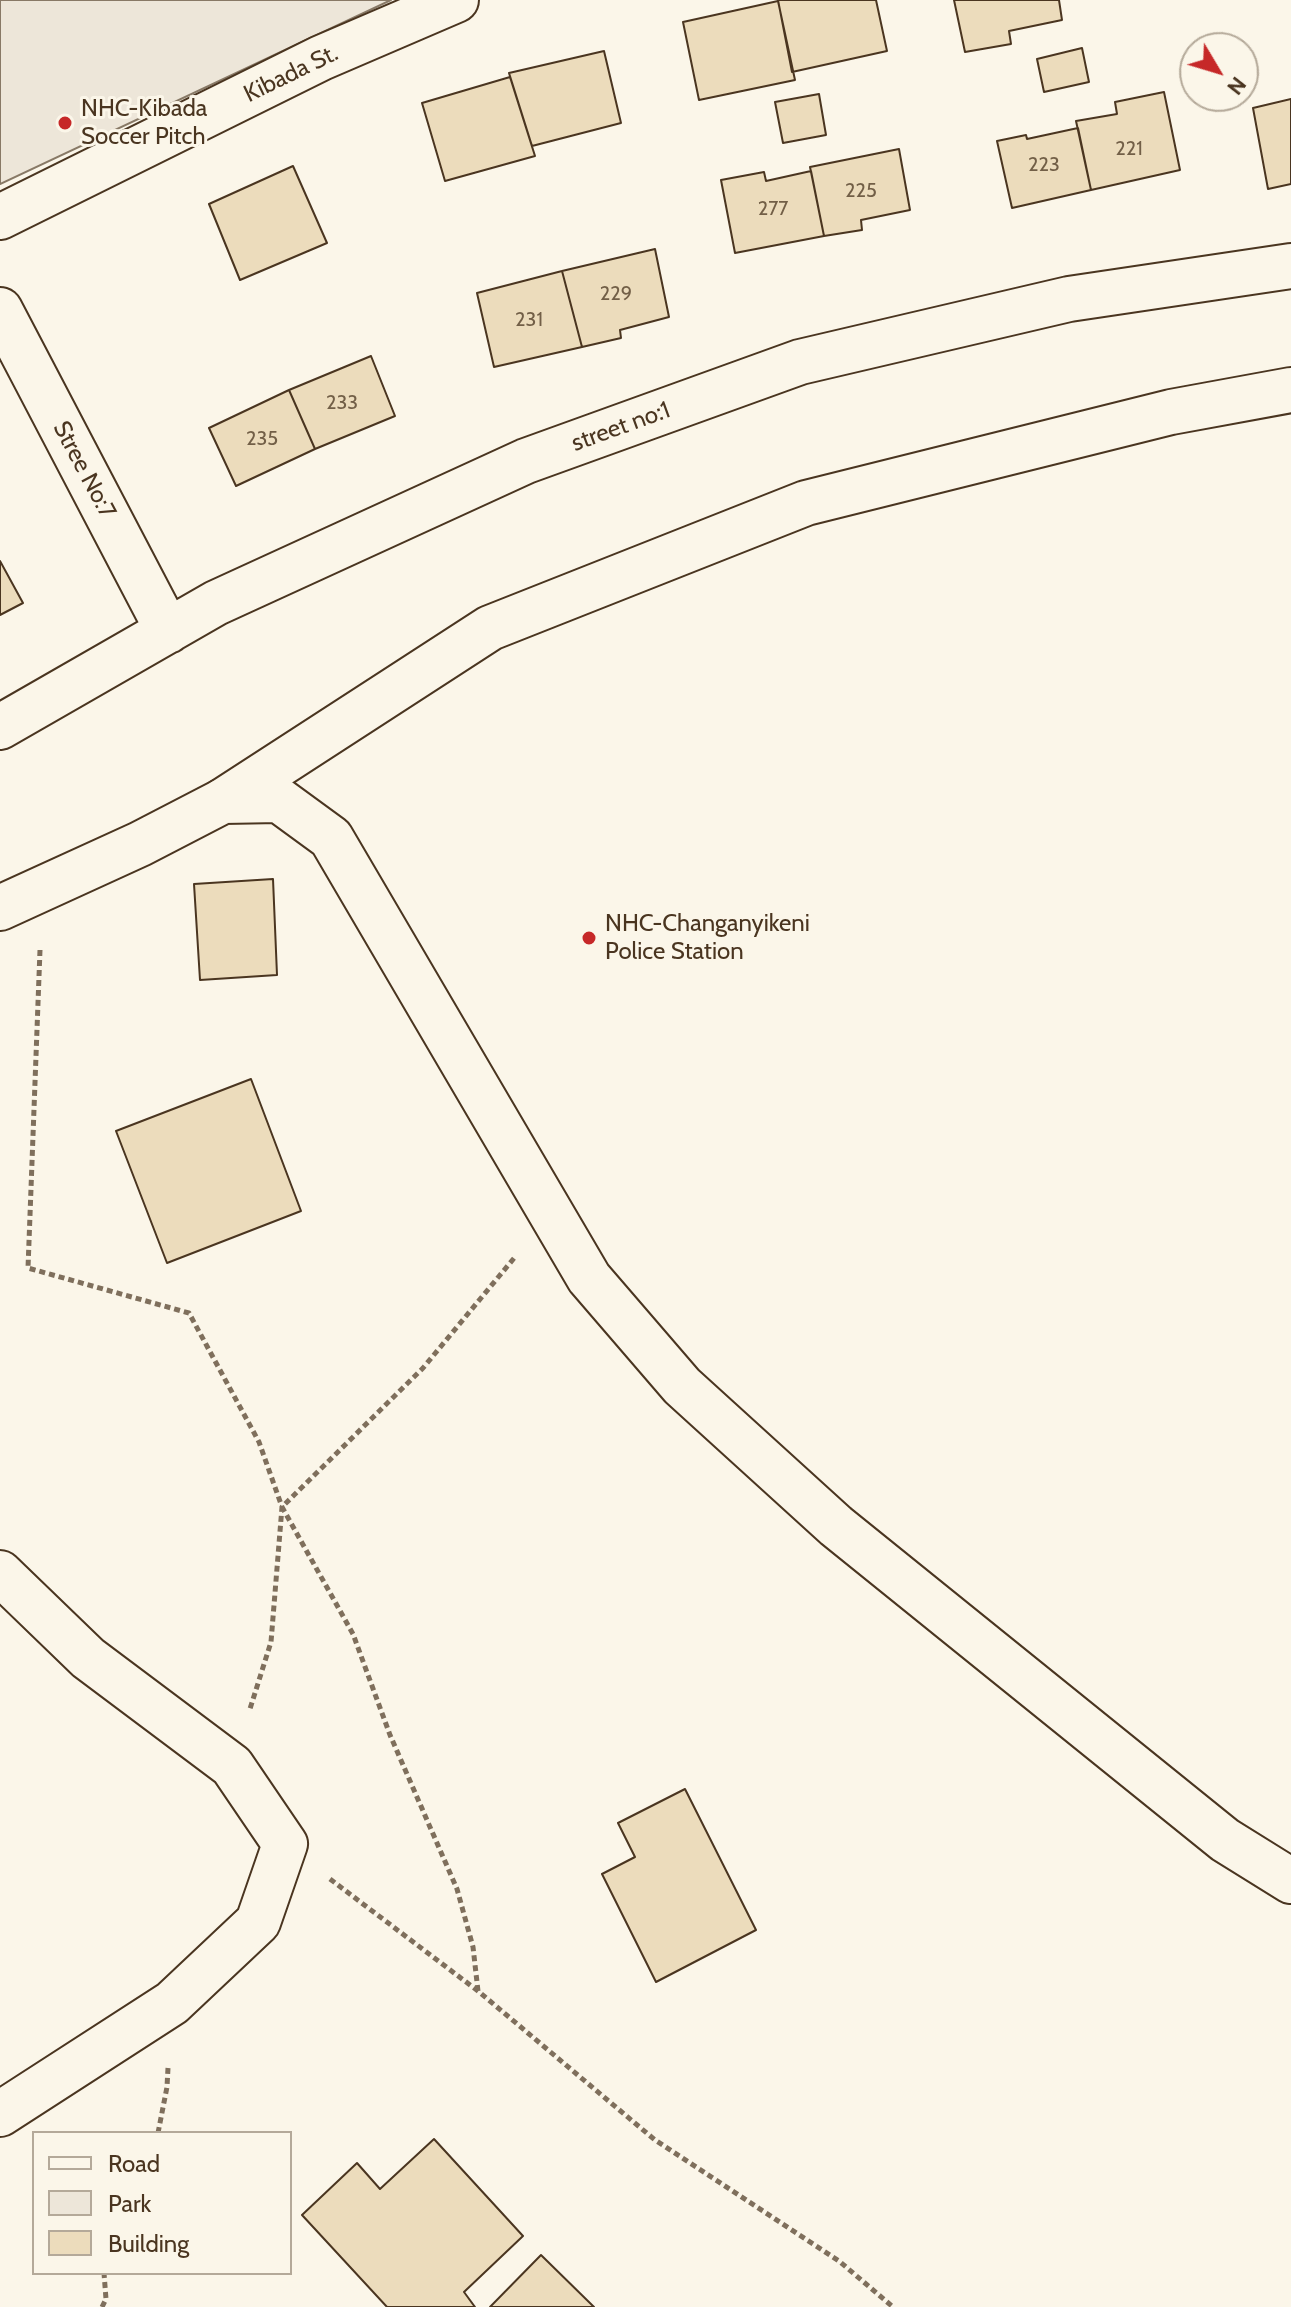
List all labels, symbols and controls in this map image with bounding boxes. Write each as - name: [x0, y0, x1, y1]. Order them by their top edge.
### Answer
- north arrow: [1179, 32, 1259, 112]
- street label: Kibada St.: [239, 39, 343, 109]
- text: N: [1221, 71, 1252, 100]
- place label: NHC-Kibada Soccer Pitch: [81, 95, 207, 151]
- marker: NHC-Kibada Soccer Pitch: [56, 114, 74, 132]
- house number: 221: [1115, 137, 1143, 161]
- house number: 223: [1028, 153, 1060, 177]
- house number: 225: [845, 179, 877, 203]
- house number: 277: [758, 197, 788, 221]
- house number: 229: [600, 282, 632, 306]
- house number: 231: [515, 308, 543, 332]
- house number: 233: [326, 391, 358, 415]
- street label: street no:1: [568, 396, 674, 458]
- street label: Stree No:7: [46, 417, 122, 523]
- house number: 235: [246, 427, 278, 451]
- place label: NHC-Changanyikeni Police Station: [605, 910, 810, 966]
- marker: NHC-Changanyikeni Police Station: [580, 929, 598, 947]
- legend: [32, 2131, 292, 2275]
- text: Road: [108, 2149, 160, 2178]
- text: Park: [108, 2189, 151, 2218]
- text: Building: [108, 2229, 189, 2258]

